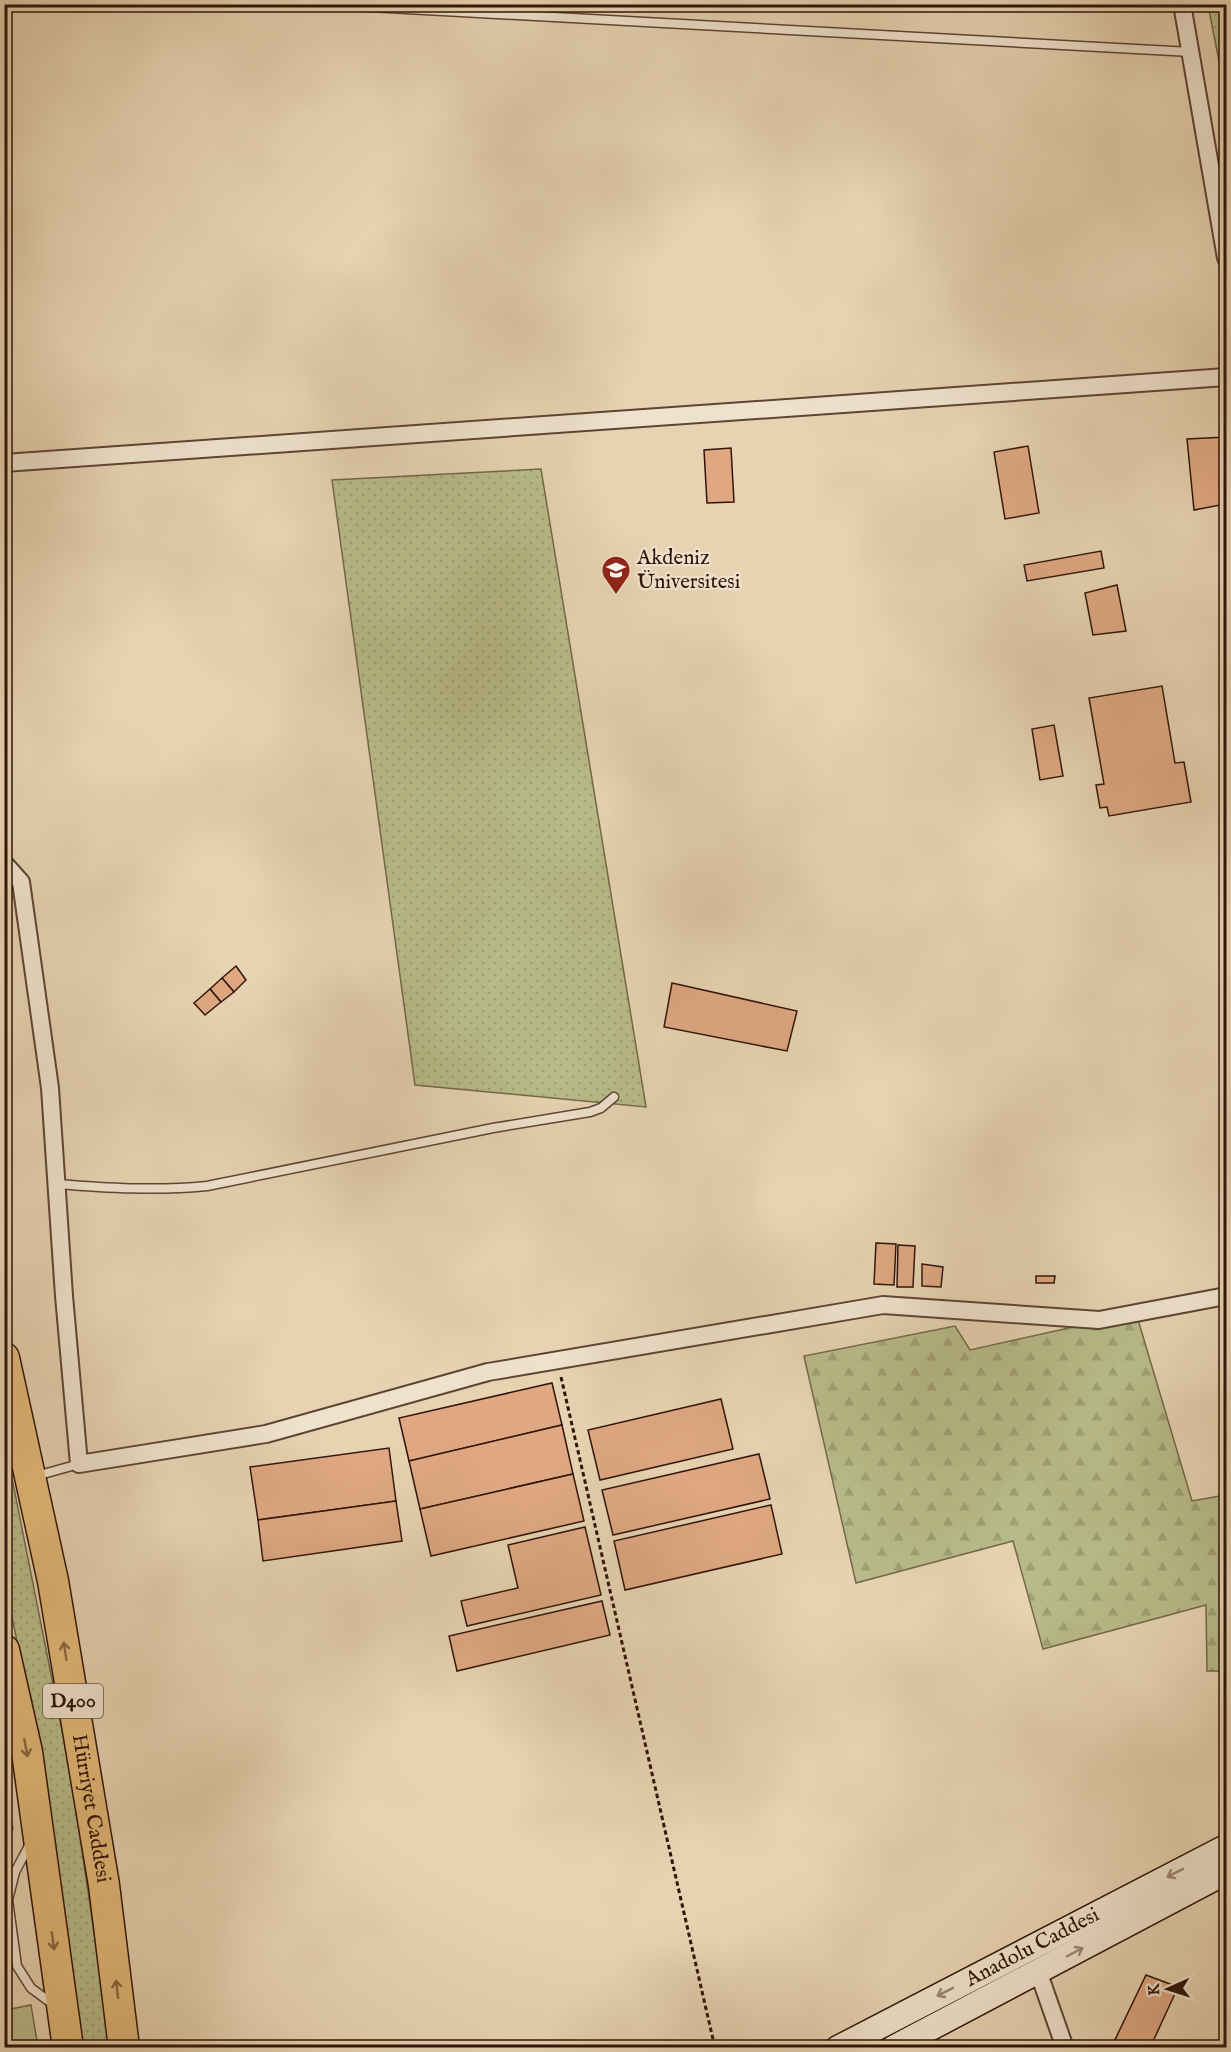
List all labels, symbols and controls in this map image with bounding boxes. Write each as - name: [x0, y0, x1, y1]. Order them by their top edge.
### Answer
- place label: Akdeniz Üniversitesi: [636, 545, 740, 596]
- school or university icon: Akdeniz Üniversitesi: [600, 554, 632, 596]
- one-way arrow: [59, 1642, 70, 1662]
- road number: D400: [43, 1684, 103, 1718]
- street label: Hürriyet Caddesi: [65, 1732, 117, 1885]
- one-way arrow: [21, 1738, 32, 1757]
- one-way arrow: [1166, 1868, 1184, 1880]
- street label: Anadolu Caddesi: [960, 1901, 1104, 1994]
- one-way arrow: [48, 1931, 59, 1951]
- one-way arrow: [1066, 1945, 1084, 1957]
- north arrow: [1138, 1959, 1198, 2019]
- one-way arrow: [111, 1980, 122, 2000]
- text: K: [1145, 1982, 1165, 1996]
- one-way arrow: [937, 1987, 955, 1998]

